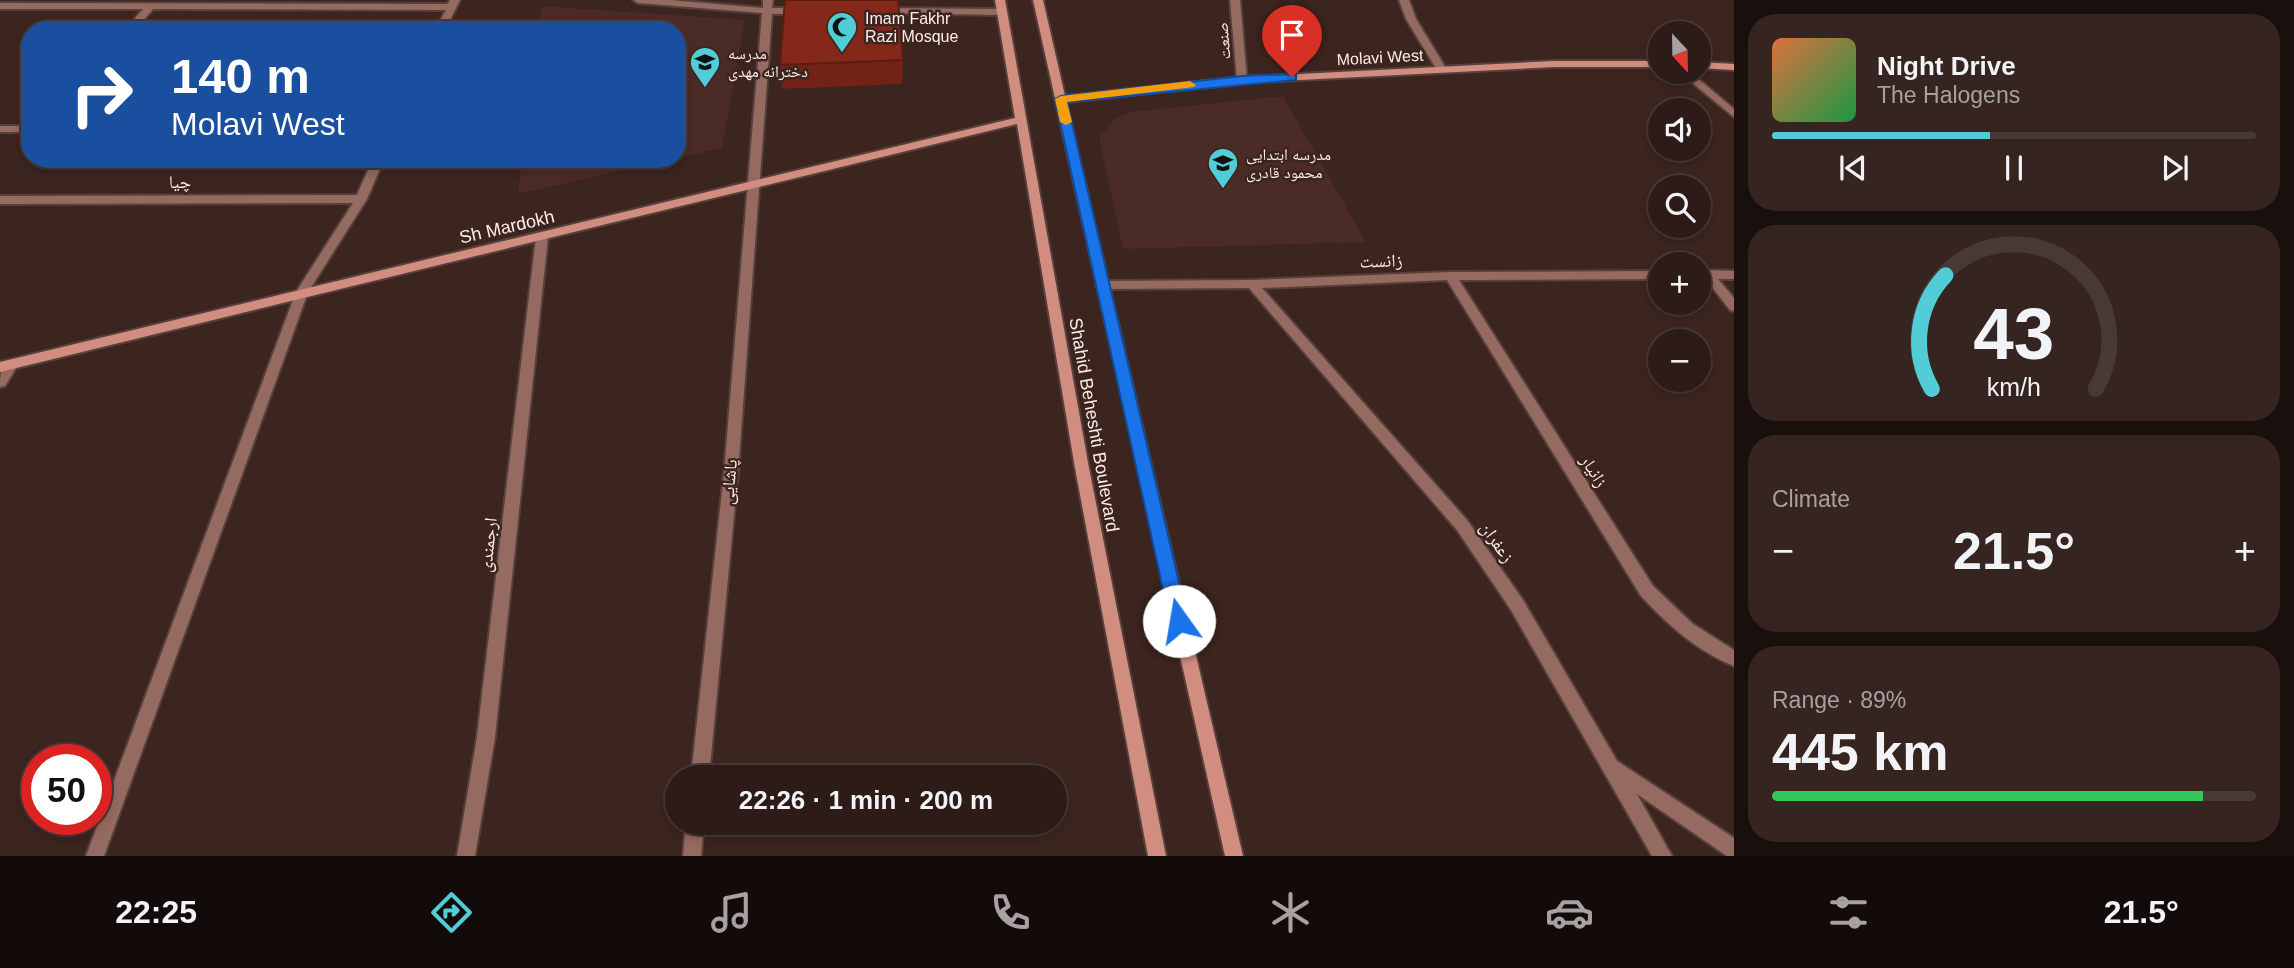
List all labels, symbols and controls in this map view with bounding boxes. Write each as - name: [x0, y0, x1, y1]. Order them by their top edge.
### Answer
- pin: [1262, 5, 1322, 77]
- mosque icon: Imam Fakhr Razi Mosque: [825, 10, 859, 54]
- place label: Imam Fakhr Razi Mosque: [865, 10, 958, 45]
- icon: arrive: [1273, 16, 1311, 54]
- north arrow: [1648, 21, 1712, 84]
- map controls: [1648, 21, 1711, 392]
- street label: صنعت: [1213, 22, 1234, 60]
- school or university icon: مدرسه دخترانه مهدی: [688, 45, 722, 89]
- place label: مدرسه دخترانه مهدی: [728, 45, 808, 82]
- street label: Molavi West: [1336, 47, 1424, 68]
- icon: right: [56, 49, 147, 140]
- text: 140 m: [171, 49, 310, 103]
- text: Night Drive: [1877, 51, 2016, 81]
- text: The Halogens: [1877, 82, 2020, 108]
- button: sound: [1648, 98, 1711, 161]
- text: Molavi West: [171, 106, 345, 142]
- school or university icon: مدرسه ابتدایى محمود قادرى: [1206, 146, 1240, 190]
- place label: مدرسه ابتدایى محمود قادرى: [1246, 146, 1331, 183]
- icon: previous: [1834, 149, 1872, 187]
- icon: pause: [1995, 149, 2033, 187]
- icon: next: [2156, 149, 2194, 187]
- street label: چیا: [169, 172, 191, 193]
- button: search: [1648, 175, 1711, 238]
- street label: Sh Mardokh: [457, 206, 557, 248]
- street label: زانست: [1359, 250, 1403, 272]
- button: +: [1648, 252, 1711, 315]
- text: 43: [1974, 293, 2054, 374]
- street label: Shahid Beheshti Boulevard: [1065, 316, 1123, 534]
- button: −: [1648, 329, 1711, 392]
- text: km/h: [1987, 373, 2041, 401]
- street label: زانیار: [1576, 450, 1612, 491]
- street label: پاشایی: [717, 458, 742, 506]
- text: Climate: [1772, 486, 1850, 512]
- street label: ارجمندی: [475, 517, 502, 574]
- street label: زعفران: [1475, 518, 1518, 567]
- text: 21.5°: [1953, 522, 2075, 580]
- text: −: [1772, 530, 1794, 572]
- text: +: [2234, 530, 2256, 572]
- position arrow: [1142, 584, 1216, 658]
- text: Range · 89%: [1772, 687, 1906, 713]
- text: 445 km: [1772, 723, 1948, 781]
- speed limit sign: 50: [21, 744, 112, 835]
- text: 22:26 · 1 min · 200 m: [739, 785, 993, 815]
- icon: directions: [427, 888, 476, 937]
- icon: music: [707, 888, 756, 937]
- icon: phone: [986, 888, 1035, 937]
- icon: climate: [1266, 888, 1315, 937]
- icon: car: [1545, 888, 1594, 937]
- icon: filters: [1824, 888, 1873, 937]
- text: 22:25: [115, 894, 197, 930]
- text: 21.5°: [2104, 894, 2179, 930]

